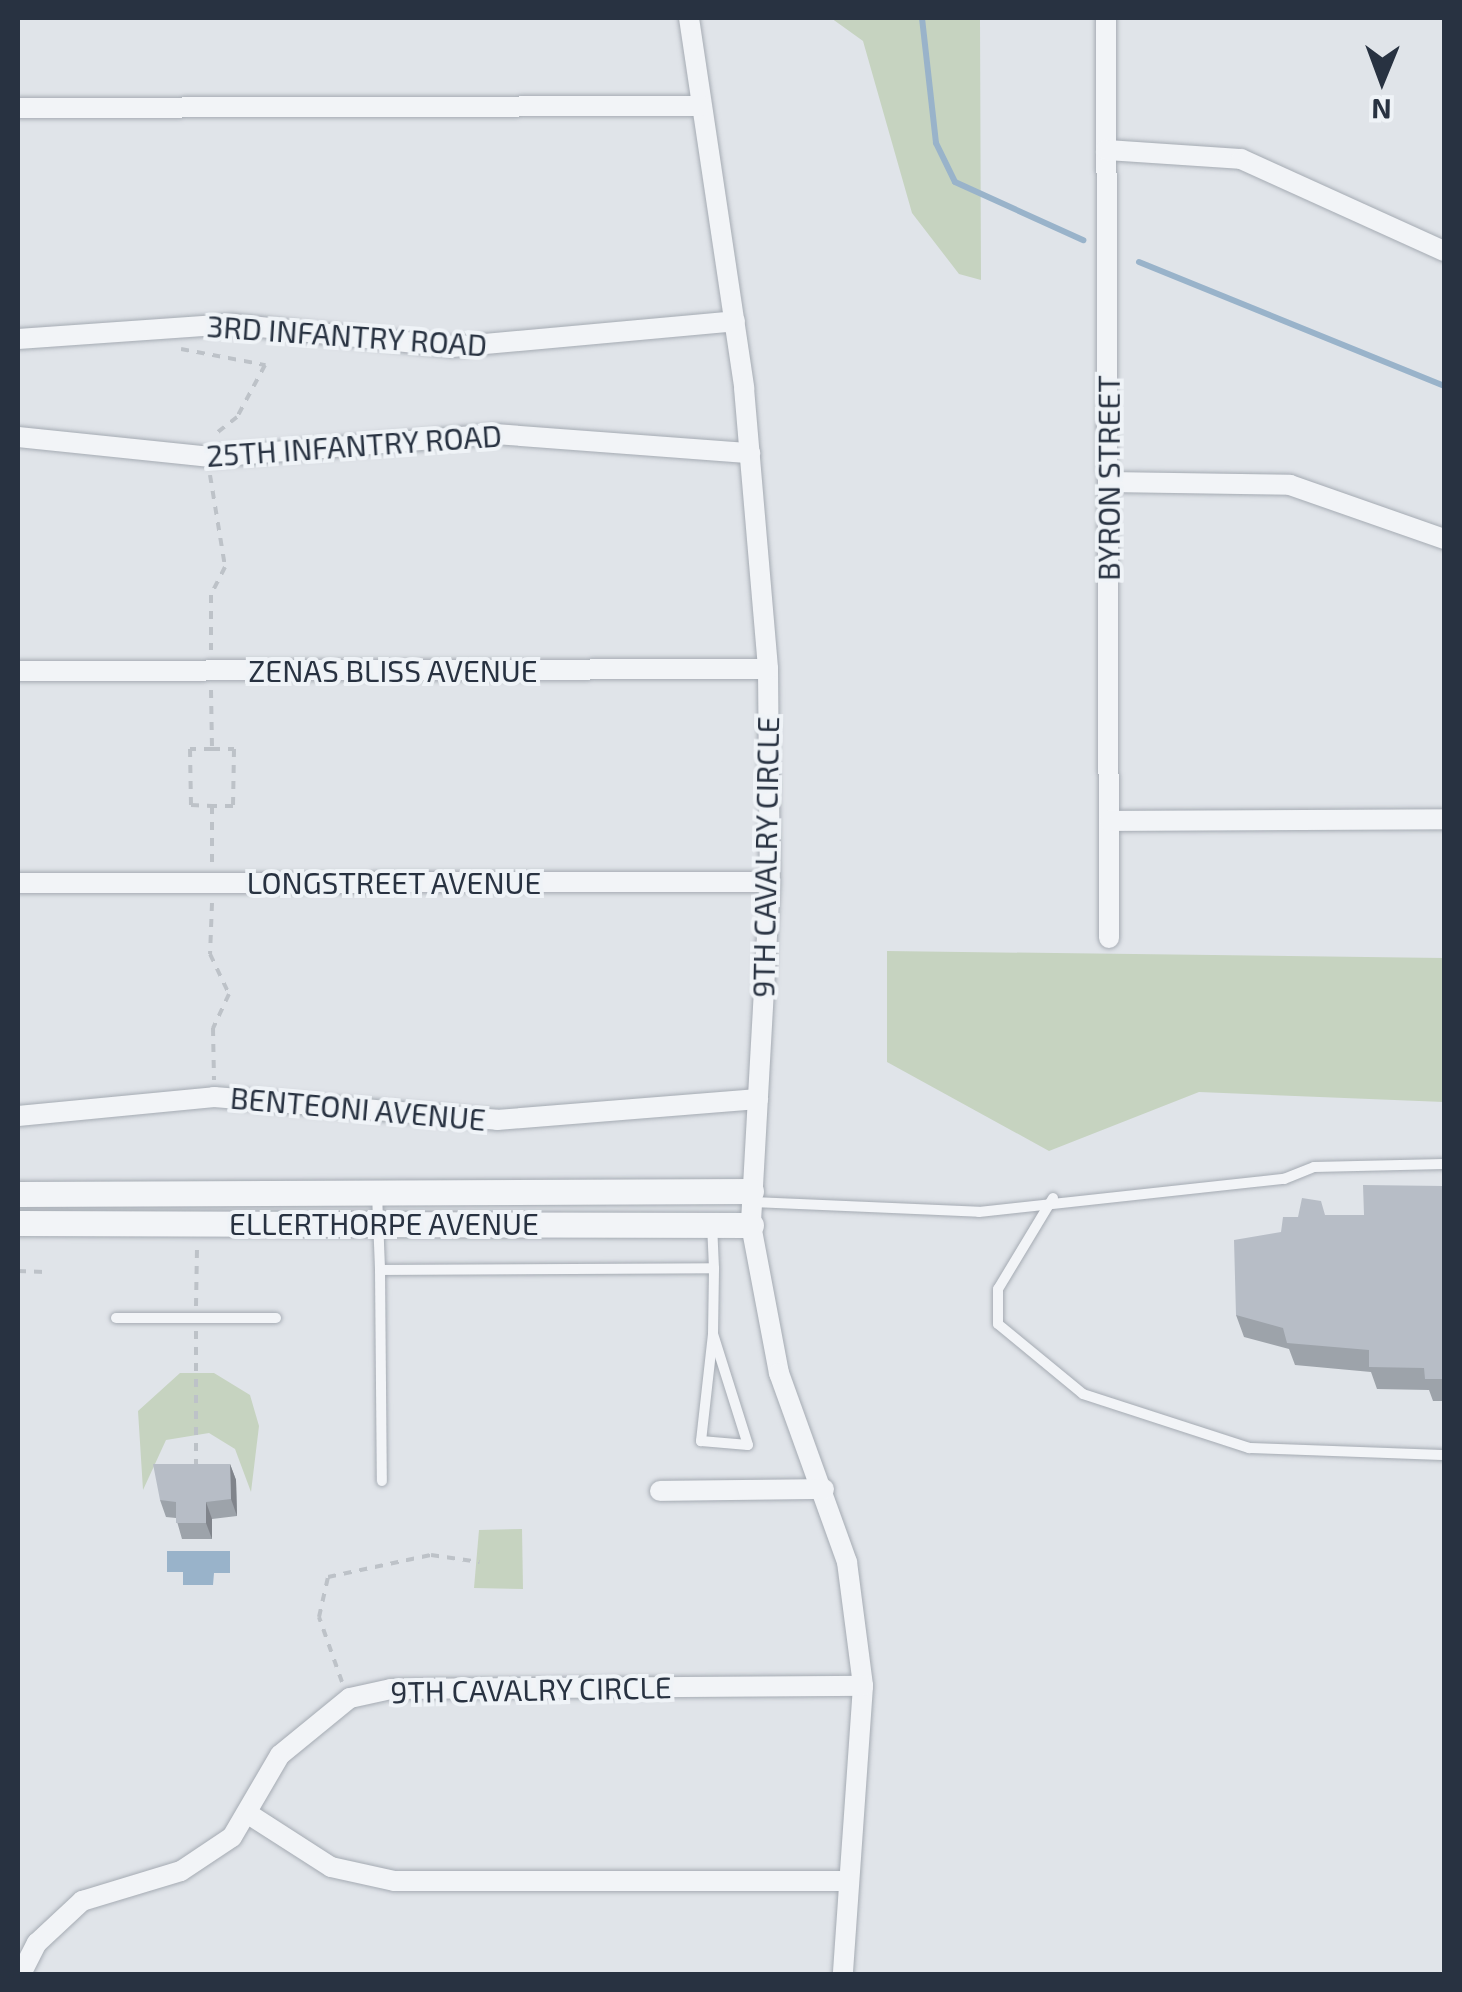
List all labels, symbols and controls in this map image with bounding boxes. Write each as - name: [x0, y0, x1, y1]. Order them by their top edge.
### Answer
- north arrow: [1332, 30, 1432, 130]
- text: N: [1371, 93, 1392, 127]
- street label: 3RD INFANTRY ROAD: [205, 307, 489, 363]
- street label: BYRON STREET: [1090, 375, 1126, 581]
- street label: 25TH INFANTRY ROAD: [205, 417, 503, 473]
- street label: ZENAS BLISS AVENUE: [248, 652, 538, 688]
- street label: 9TH CAVALRY CIRCLE: [745, 716, 785, 998]
- street label: LONGSTREET AVENUE: [246, 864, 542, 900]
- street label: BENTEONI AVENUE: [228, 1079, 488, 1137]
- street label: ELLERTHORPE AVENUE: [229, 1205, 539, 1241]
- street label: 9TH CAVALRY CIRCLE: [390, 1669, 672, 1709]

